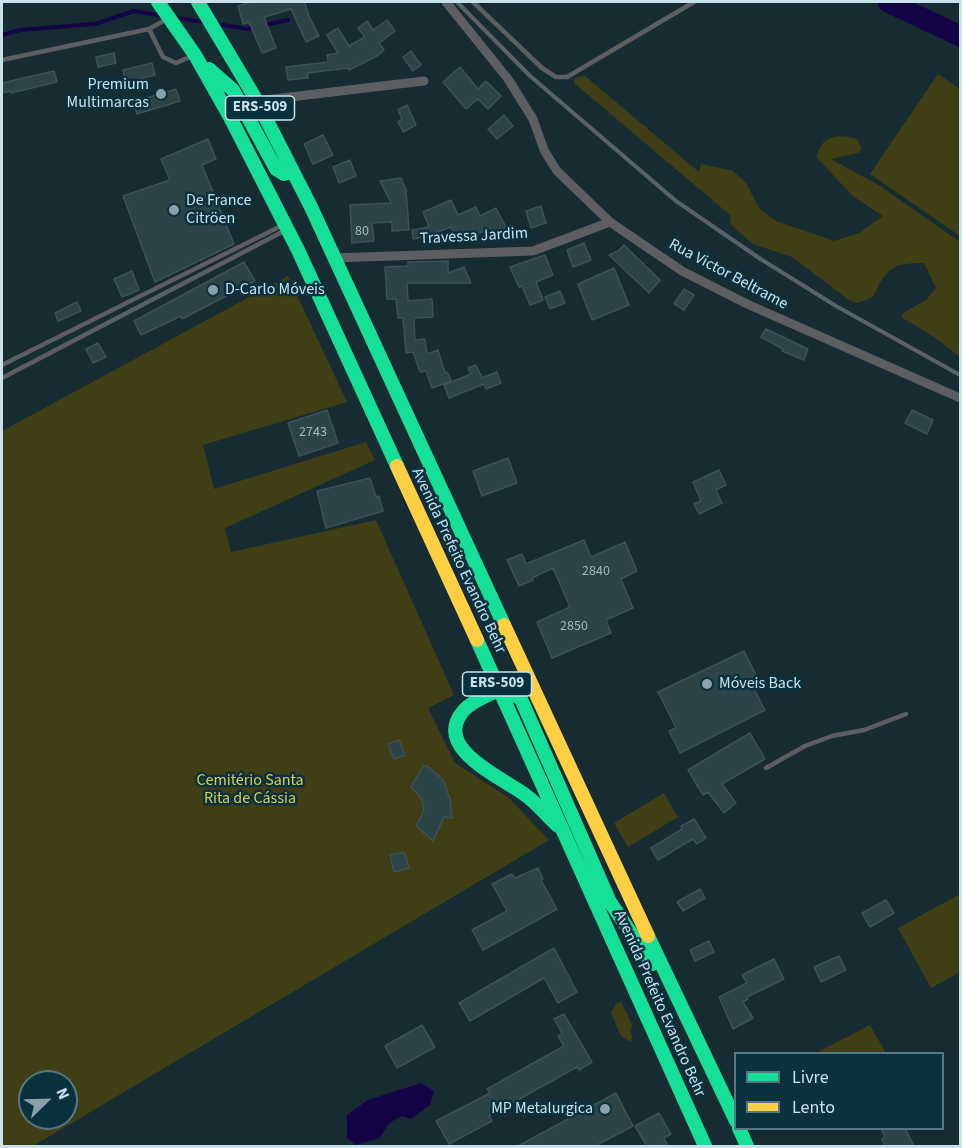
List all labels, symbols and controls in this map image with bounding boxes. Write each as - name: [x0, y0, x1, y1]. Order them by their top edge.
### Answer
- place label: Premium Multimarcas: [67, 75, 149, 113]
- marker: Premium Multimarcas: [154, 87, 168, 101]
- road number: ERS-509: [226, 96, 294, 120]
- place label: De France Citröen: [186, 191, 251, 229]
- marker: De France Citröen: [167, 203, 181, 217]
- house number: 80: [355, 224, 369, 240]
- street label: Travessa Jardim: [419, 225, 529, 249]
- street label: Rua Victor Beltrame: [665, 235, 791, 315]
- place label: D-Carlo Móveis: [225, 280, 325, 300]
- marker: D-Carlo Móveis: [206, 283, 220, 297]
- house number: 2743: [299, 425, 327, 441]
- street label: Avenida Prefeito Evandro Behr: [407, 465, 509, 657]
- house number: 2840: [582, 564, 610, 580]
- house number: 2850: [560, 619, 588, 635]
- road number: ERS-509: [462, 672, 532, 696]
- place label: Móveis Back: [719, 674, 801, 694]
- marker: Móveis Back: [700, 677, 714, 691]
- park label: Cemitério Santa Rita de Cássia: [196, 771, 304, 809]
- street label: Avenida Prefeito Evandro Behr: [609, 908, 709, 1100]
- legend: [734, 1052, 944, 1130]
- text: Livre: [792, 1065, 829, 1090]
- north arrow: [18, 1070, 78, 1130]
- text: N: [51, 1085, 75, 1103]
- text: Lento: [792, 1095, 835, 1120]
- place label: MP Metalurgica: [491, 1099, 593, 1119]
- marker: MP Metalurgica: [598, 1102, 612, 1116]

